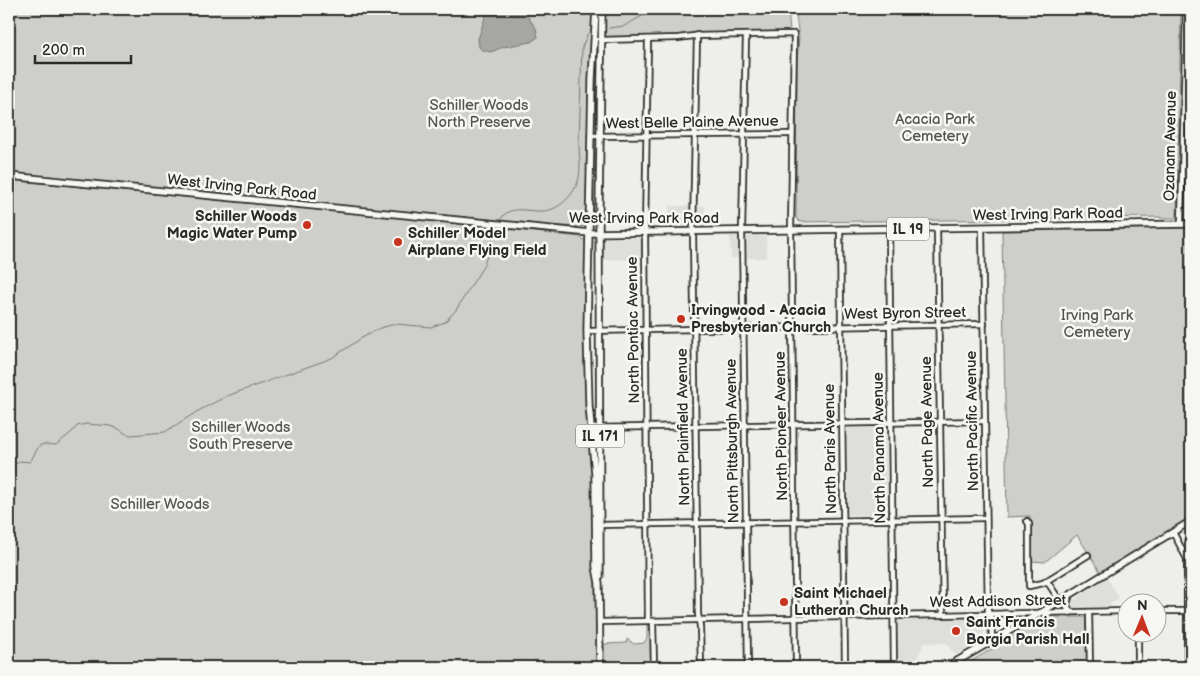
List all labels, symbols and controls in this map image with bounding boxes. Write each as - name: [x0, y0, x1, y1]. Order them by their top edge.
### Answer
- scale bar: [35, 32, 131, 64]
- text: 200 m: [42, 41, 85, 60]
- street label: Ozanam Avenue: [1160, 91, 1181, 201]
- park label: Schiller Woods North Preserve: [427, 96, 531, 132]
- park label: Acacia Park Cemetery: [895, 110, 975, 146]
- street label: West Belle Plaine Avenue: [605, 111, 779, 134]
- street label: West Irving Park Road: [166, 170, 318, 205]
- street label: West Irving Park Road: [973, 204, 1123, 225]
- place label: Schiller Woods Magic Water Pump: [167, 207, 297, 243]
- street label: West Irving Park Road: [569, 209, 719, 228]
- road number: IL 19: [887, 218, 929, 240]
- marker: Schiller Woods Magic Water Pump: [301, 219, 313, 231]
- place label: Schiller Model Airplane Flying Field: [407, 224, 547, 260]
- marker: Schiller Model Airplane Flying Field: [392, 236, 404, 248]
- street label: North Pontiac Avenue: [623, 256, 644, 404]
- place label: Irvingwood - Acacia Presbyterian Church: [691, 301, 831, 337]
- street label: West Byron Street: [844, 303, 966, 324]
- park label: Irving Park Cemetery: [1061, 306, 1134, 342]
- marker: Irvingwood - Acacia Presbyterian Church: [675, 313, 687, 325]
- street label: North Plainfield Avenue: [673, 348, 694, 506]
- street label: North Pacific Avenue: [962, 350, 983, 492]
- street label: North Pioneer Avenue: [771, 351, 792, 501]
- street label: North Page Avenue: [917, 356, 938, 488]
- street label: North Pittsburgh Avenue: [722, 358, 743, 524]
- street label: North Panama Avenue: [869, 372, 890, 524]
- street label: North Paris Avenue: [820, 384, 841, 514]
- park label: Schiller Woods South Preserve: [189, 418, 293, 454]
- road number: IL 171: [576, 424, 624, 448]
- park label: Schiller Woods: [110, 495, 210, 514]
- place label: Saint Michael Lutheran Church: [794, 584, 908, 620]
- street label: West Addison Street: [929, 591, 1067, 612]
- north arrow: [1118, 594, 1168, 644]
- marker: Saint Michael Lutheran Church: [778, 596, 790, 608]
- text: N: [1137, 597, 1148, 614]
- place label: Saint Francis Borgia Parish Hall: [966, 613, 1089, 649]
- marker: Saint Francis Borgia Parish Hall: [950, 625, 962, 637]

